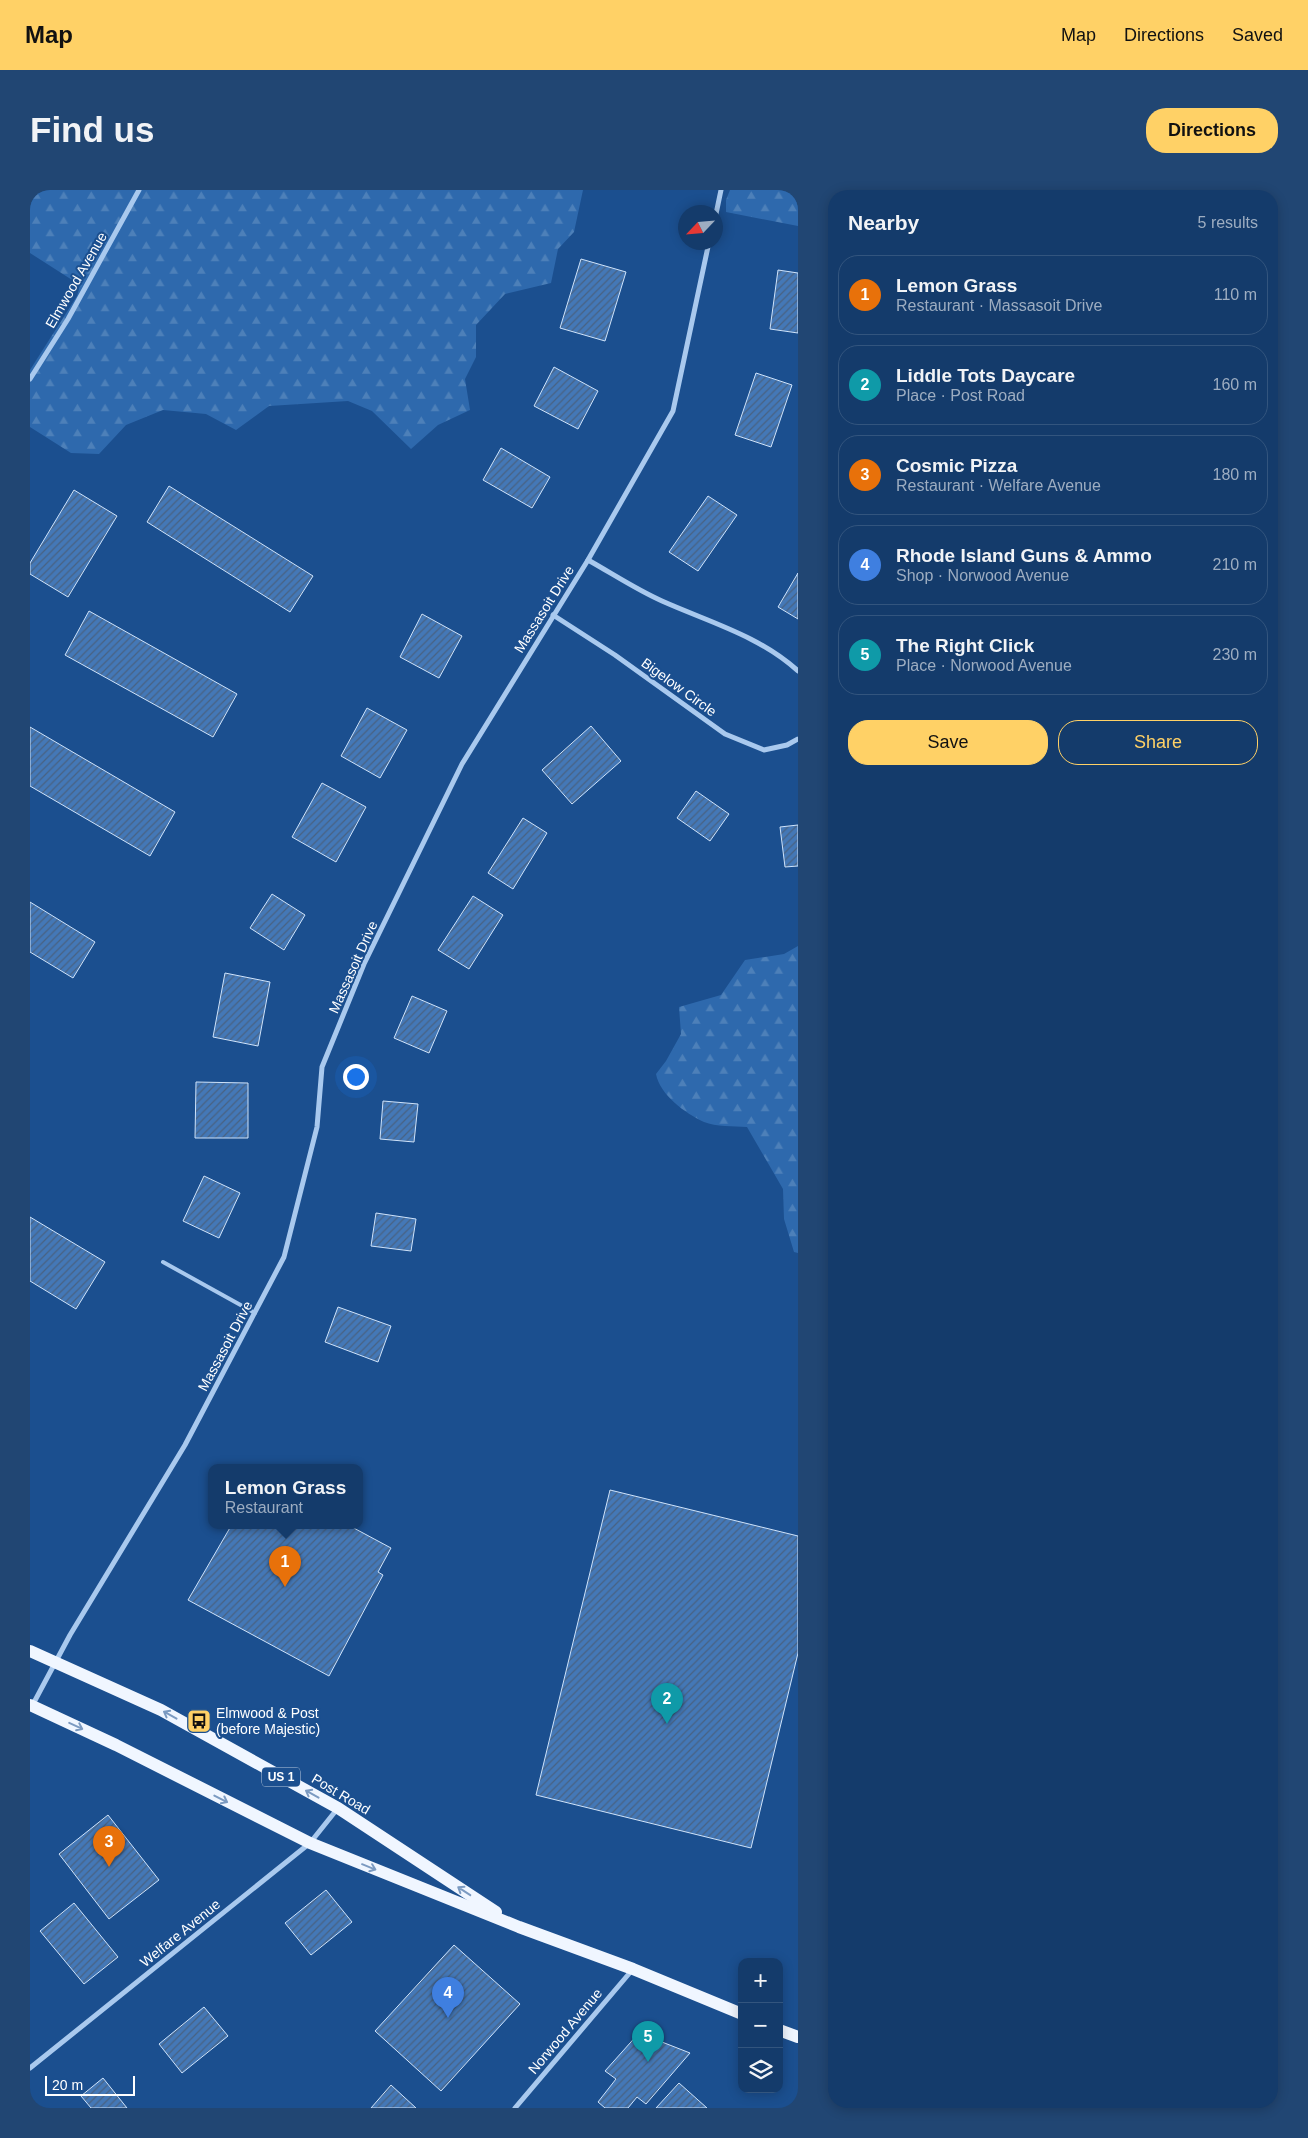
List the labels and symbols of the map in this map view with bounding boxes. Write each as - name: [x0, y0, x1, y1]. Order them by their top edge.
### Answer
- north arrow: [678, 205, 723, 250]
- street label: Elmwood Avenue: [42, 229, 110, 331]
- street label: Massasoit Drive: [511, 562, 577, 655]
- street label: Bigelow Circle: [638, 654, 720, 720]
- street label: Massasoit Drive: [325, 918, 381, 1016]
- your location: [343, 1064, 369, 1090]
- street label: Massasoit Drive: [195, 1298, 256, 1394]
- pin: 1: [269, 1546, 301, 1587]
- pin: 2: [651, 1683, 683, 1724]
- place label: Elmwood & Post (before Majestic): [216, 1705, 320, 1737]
- bus stop icon: Elmwood & Post (before Majestic): [186, 1708, 212, 1734]
- one-way arrow: [163, 1710, 178, 1719]
- one-way arrow: [68, 1722, 83, 1731]
- road number: US 1: [262, 1768, 300, 1786]
- street label: Post Road: [309, 1770, 373, 1818]
- one-way arrow: [305, 1789, 320, 1798]
- one-way arrow: [214, 1794, 229, 1804]
- pin: 3: [93, 1826, 125, 1867]
- one-way arrow: [360, 1863, 376, 1872]
- one-way arrow: [457, 1886, 471, 1896]
- street label: Welfare Avenue: [137, 1896, 223, 1970]
- pin: 4: [432, 1977, 464, 2018]
- street label: Norwood Avenue: [525, 1985, 605, 2077]
- pin: 5: [632, 2021, 664, 2062]
- scale bar: [45, 2073, 135, 2096]

